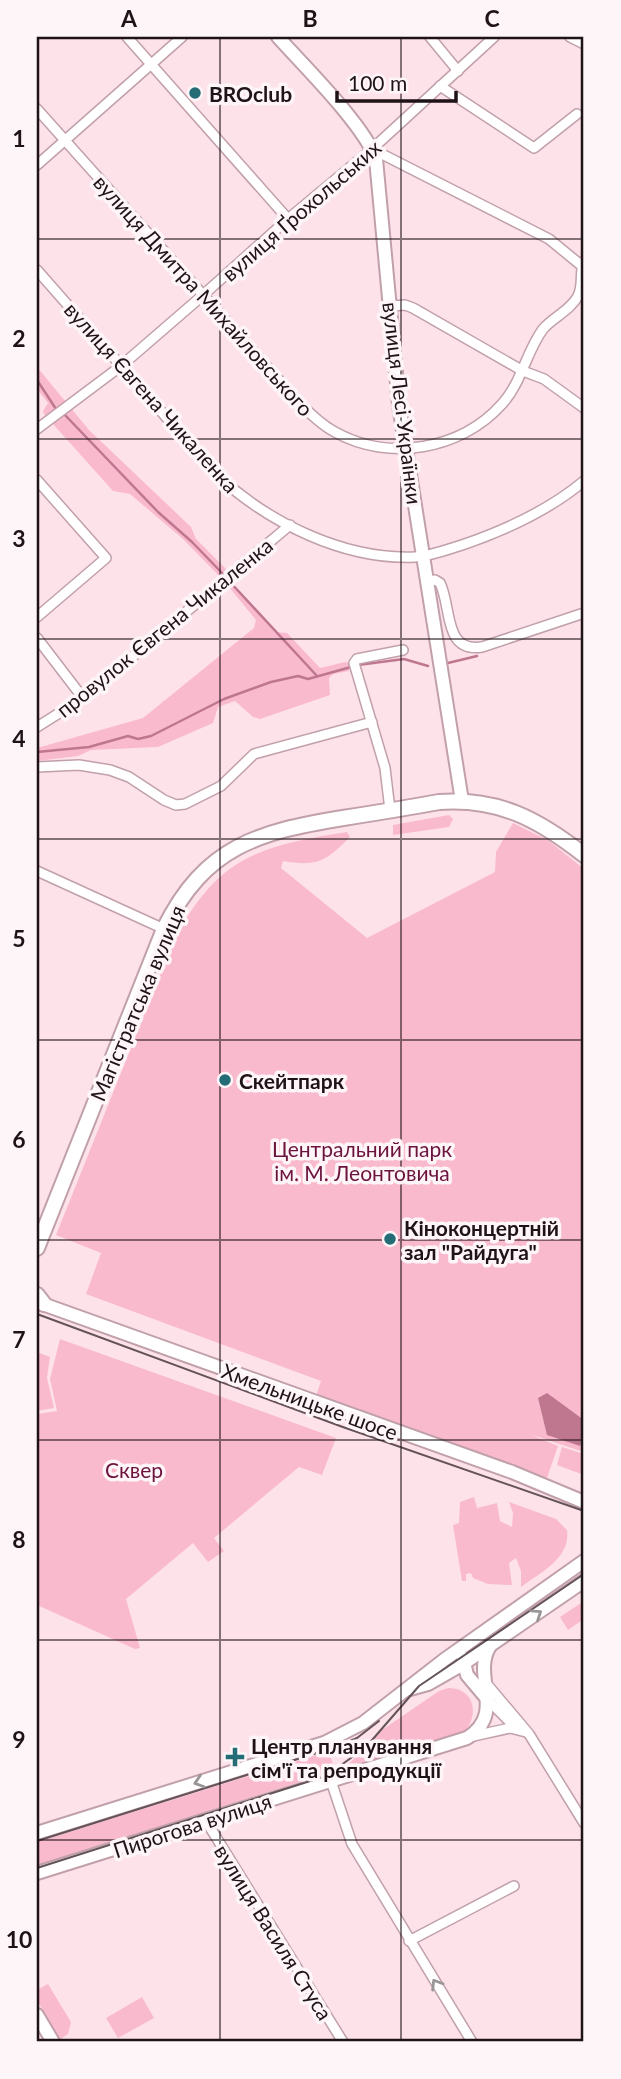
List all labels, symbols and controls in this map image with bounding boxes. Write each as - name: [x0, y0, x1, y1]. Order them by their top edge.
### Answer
- text: A: [120, 4, 138, 32]
- text: B: [302, 4, 318, 32]
- text: C: [484, 4, 500, 32]
- scale bar: [337, 60, 456, 104]
- text: 100 m: [348, 70, 407, 95]
- place label: BROclub: [209, 81, 292, 106]
- marker: BROclub: [187, 85, 203, 101]
- text: 1: [12, 124, 26, 152]
- street label: вулиця Ґрохольських: [216, 134, 386, 286]
- street label: вулиця Дмитра Михайловського: [89, 169, 319, 421]
- street label: вулиця Євгена Чикаленка: [60, 297, 244, 497]
- street label: вулиця Лесі Українки: [378, 300, 428, 506]
- text: 2: [12, 324, 26, 352]
- text: 3: [12, 524, 26, 552]
- street label: провулок Євгена Чикаленка: [51, 532, 277, 722]
- text: 4: [12, 724, 26, 752]
- street label: Магістратська вулиця: [84, 901, 190, 1105]
- text: 5: [12, 924, 26, 952]
- place label: Скейтпарк: [239, 1068, 345, 1093]
- marker: Скейтпарк: [217, 1072, 233, 1088]
- text: 6: [12, 1125, 26, 1153]
- park label: Центральний парк ім. М. Леонтовича: [272, 1136, 452, 1185]
- place label: Кіноконцертній зал "Райдуга": [404, 1215, 559, 1264]
- marker: Кіноконцертній зал "Райдуга": [382, 1231, 398, 1247]
- text: 7: [12, 1325, 26, 1353]
- street label: Хмельницьке шосе: [219, 1358, 401, 1444]
- park label: Сквер: [105, 1457, 163, 1482]
- text: 8: [12, 1525, 26, 1553]
- one-way arrow: [529, 1609, 542, 1622]
- text: 9: [12, 1725, 26, 1753]
- place label: Центр планування сім'ї та репродукції: [251, 1733, 442, 1782]
- marker: Центр планування сім'ї та репродукції: [225, 1747, 245, 1767]
- one-way arrow: [193, 1774, 205, 1789]
- street label: Пирогова вулиця: [110, 1788, 274, 1862]
- street label: вулиця Василя Стуса: [210, 1840, 338, 2024]
- text: 10: [6, 1925, 32, 1953]
- one-way arrow: [431, 1979, 444, 1992]

